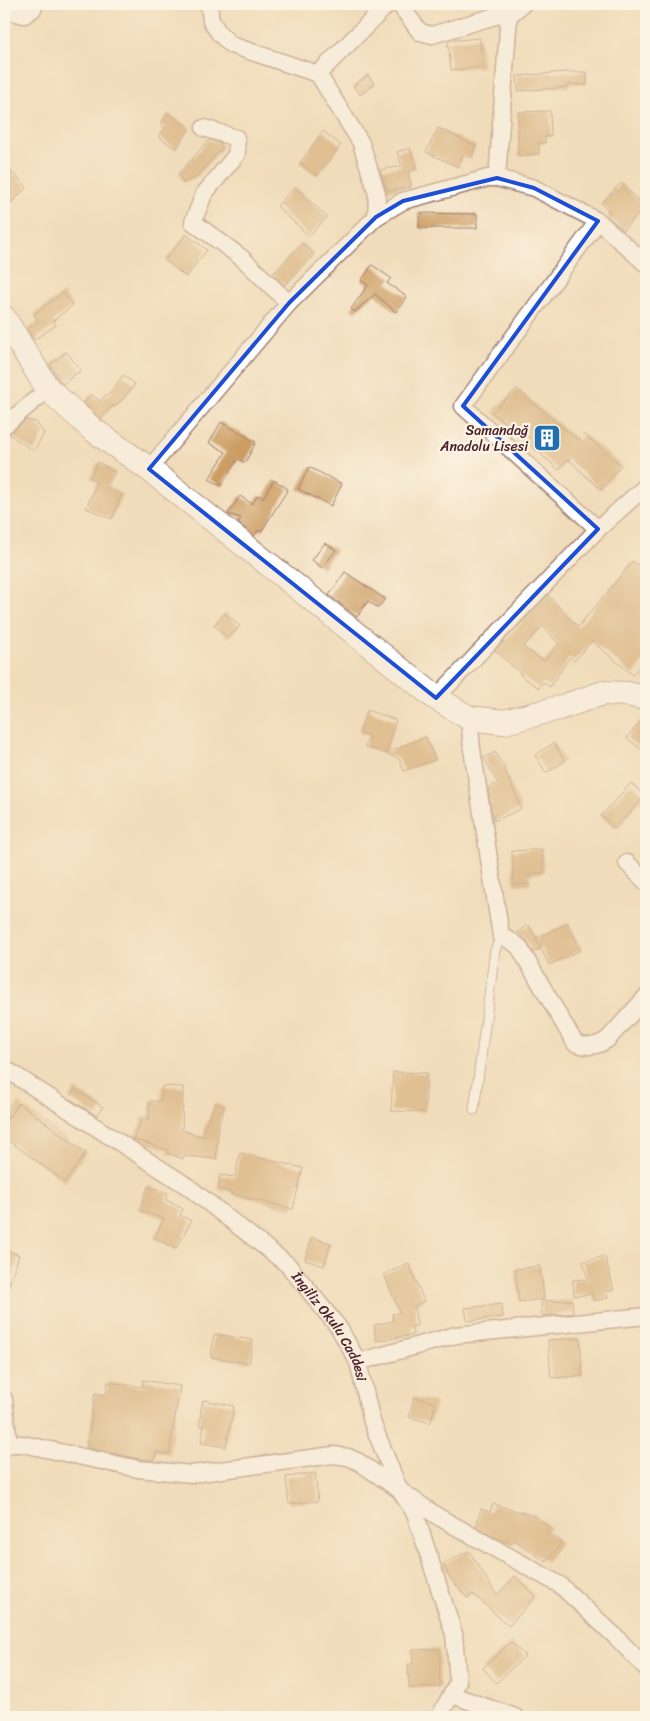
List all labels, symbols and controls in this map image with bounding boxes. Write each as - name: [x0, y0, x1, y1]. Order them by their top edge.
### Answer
- place label: Samandağ Anadolu Lisesi: [439, 418, 529, 459]
- building icon: Samandağ Anadolu Lisesi: [532, 423, 562, 453]
- street label: İngiliz Okulu Caddesi: [284, 1265, 375, 1385]

